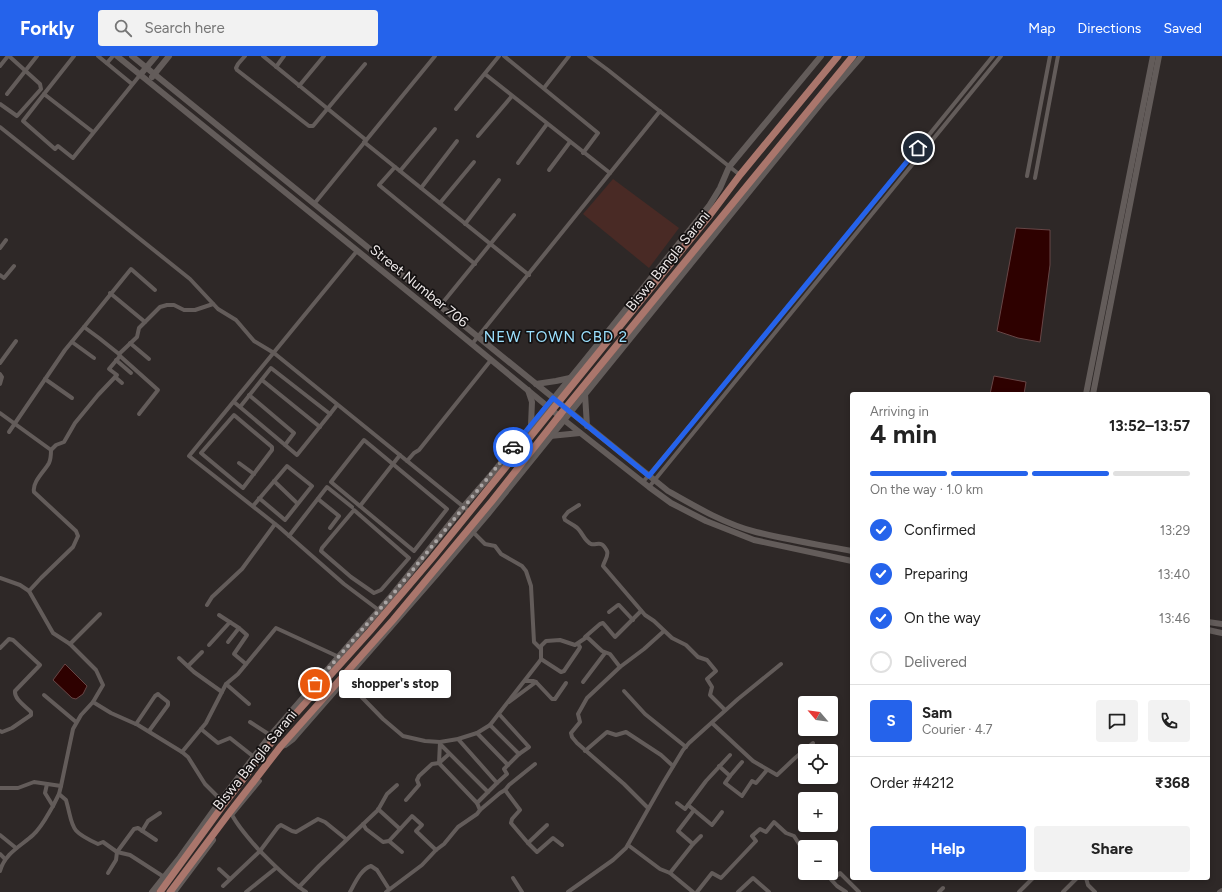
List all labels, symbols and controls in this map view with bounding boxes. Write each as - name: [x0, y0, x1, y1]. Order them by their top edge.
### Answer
- search box: [98, 10, 378, 46]
- text: Forkly: [20, 17, 74, 40]
- icon: search: [112, 17, 134, 39]
- text: Search here: [144, 19, 225, 37]
- text: Map: [1028, 20, 1056, 37]
- text: Directions: [1078, 20, 1141, 37]
- text: Saved: [1163, 20, 1202, 37]
- pin: [901, 131, 935, 165]
- icon: home: [907, 137, 929, 159]
- street label: Biswa Bangla Sarani: [622, 208, 714, 314]
- street label: Street Number 706: [366, 241, 472, 331]
- district label: NEW TOWN CBD 2: [484, 328, 628, 346]
- text: Arriving in: [870, 404, 929, 419]
- text: 13:52–13:57: [1109, 417, 1190, 435]
- text: 4 min: [870, 418, 937, 450]
- courier: [493, 427, 533, 467]
- icon: car: [502, 436, 524, 458]
- text: On the way · 1.0 km: [870, 482, 983, 497]
- icon: check: [870, 519, 892, 541]
- text: Confirmed: [904, 521, 976, 539]
- text: 13:29: [1160, 523, 1190, 538]
- icon: check: [870, 563, 892, 585]
- text: Preparing: [904, 565, 968, 583]
- text: 13:40: [1158, 567, 1190, 582]
- icon: check: [870, 607, 892, 629]
- text: On the way: [904, 609, 981, 627]
- text: 13:46: [1159, 611, 1190, 626]
- text: Delivered: [904, 653, 967, 671]
- pin: [298, 667, 332, 701]
- callout: shopper's stop: [339, 670, 451, 698]
- icon: bag: [304, 673, 326, 695]
- text: shopper's stop: [351, 676, 439, 691]
- north arrow: [798, 696, 838, 736]
- map controls: [798, 696, 838, 880]
- button: chat: [1096, 700, 1138, 742]
- button: phone: [1148, 700, 1190, 742]
- text: Sam: [922, 704, 952, 722]
- street label: Biswa Bangla Sarani: [209, 707, 301, 813]
- text: S: [886, 712, 896, 730]
- text: Courier · 4.7: [922, 722, 993, 737]
- button: locate: [798, 744, 838, 784]
- text: Order #4212: [870, 774, 954, 792]
- text: ₹368: [1155, 774, 1190, 792]
- button: +: [798, 792, 838, 832]
- button: Help: [870, 826, 1026, 872]
- button: Share: [1034, 826, 1190, 872]
- button: −: [798, 840, 838, 880]

